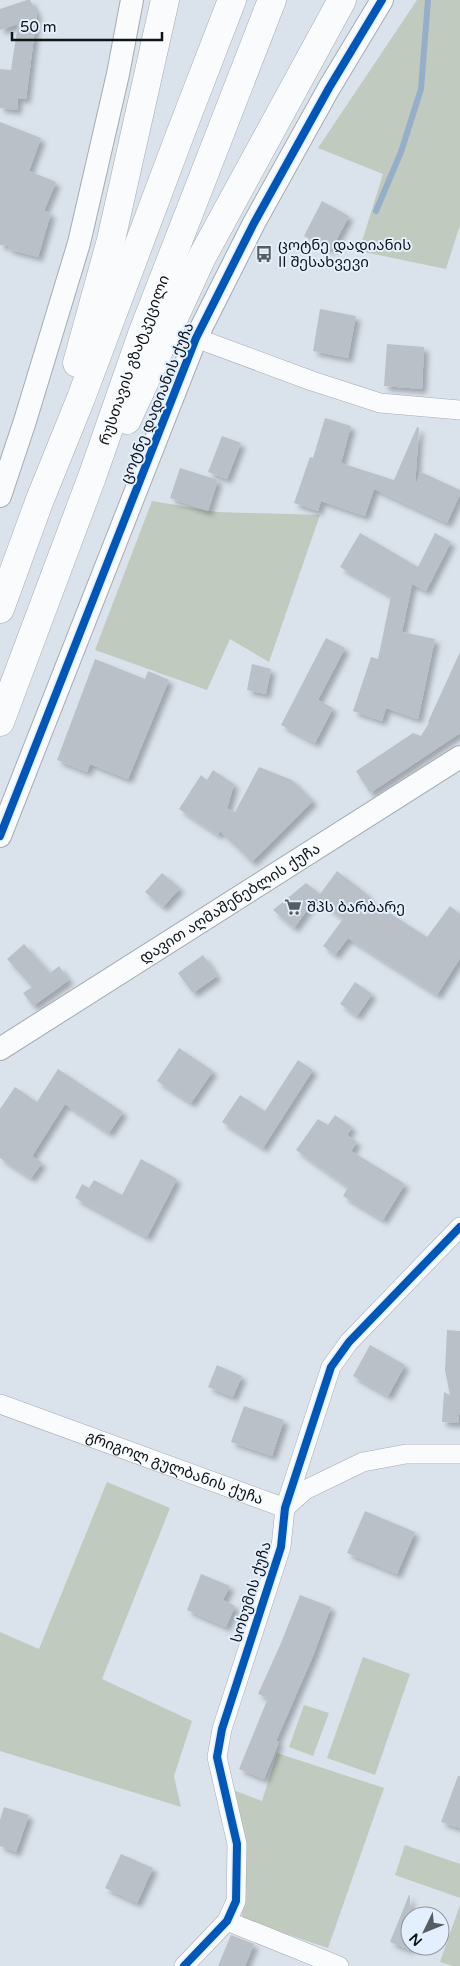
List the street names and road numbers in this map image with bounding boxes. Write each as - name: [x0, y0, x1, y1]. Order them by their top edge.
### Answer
- street label: რუსთავის გზატკეცილი: [95, 272, 173, 447]
- street label: ცოტნე დადიანის ქუჩა: [116, 320, 198, 486]
- street label: დავით აღმაშენებლის ქუჩა: [136, 839, 323, 967]
- street label: გრიგოლ გულბანის ქუჩა: [84, 1427, 266, 1508]
- street label: სოხუმის ქუჩა: [227, 1539, 275, 1645]

